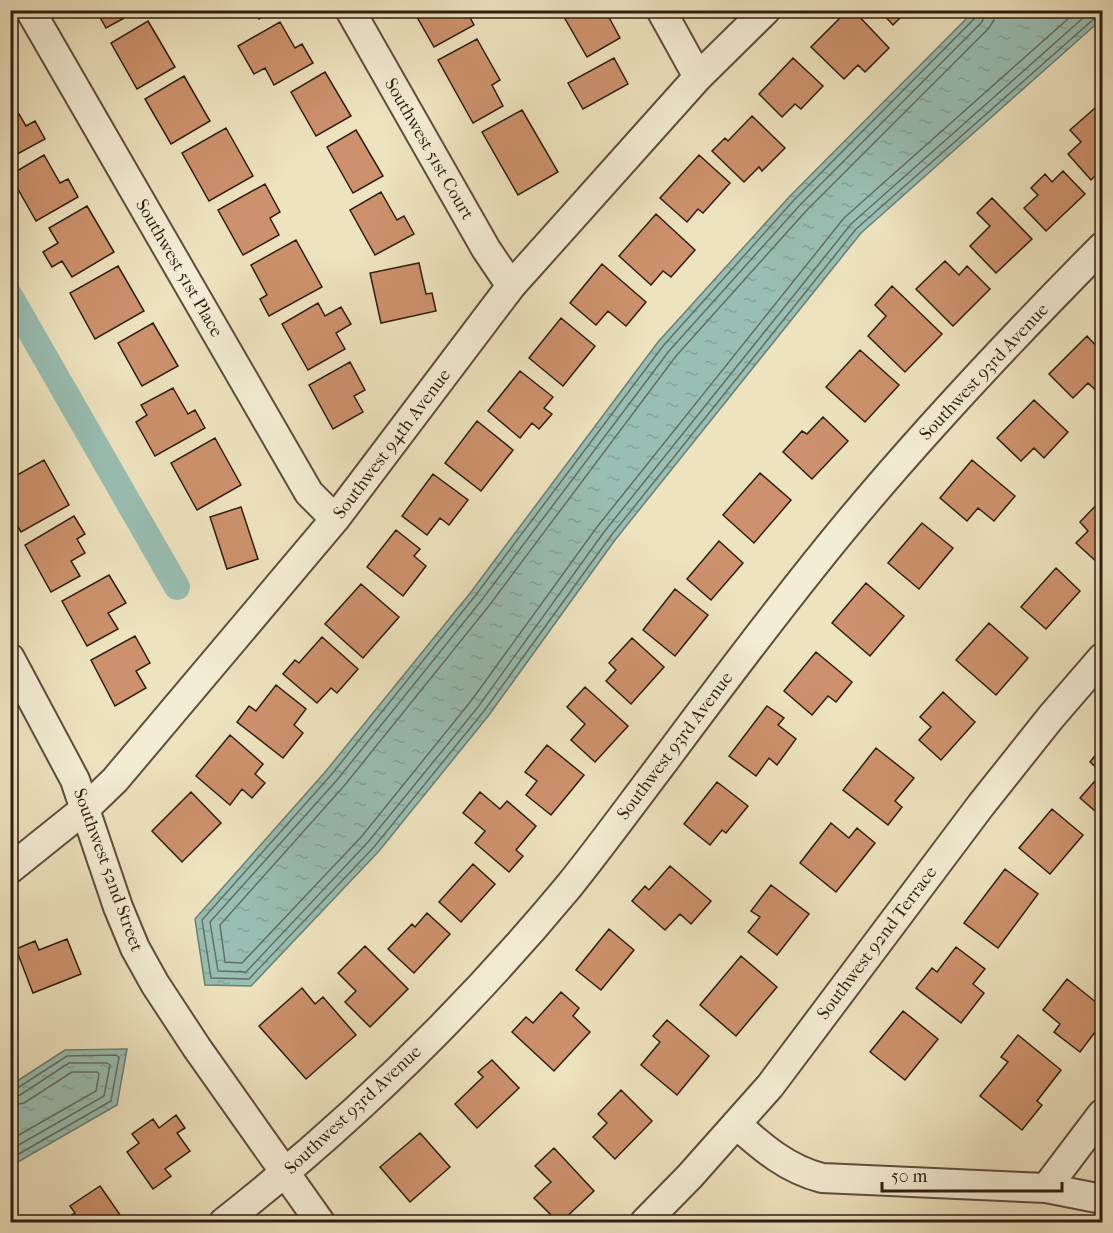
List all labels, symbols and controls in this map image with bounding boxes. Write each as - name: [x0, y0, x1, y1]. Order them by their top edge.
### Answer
- street label: Southwest 51st Court: [380, 74, 478, 224]
- street label: Southwest 51st Place: [131, 195, 227, 341]
- street label: Southwest 93rd Avenue: [915, 299, 1053, 445]
- street label: Southwest 94th Avenue: [329, 365, 455, 523]
- street label: Southwest 93rd Avenue: [613, 668, 737, 824]
- street label: Southwest 52nd Street: [69, 786, 147, 955]
- street label: Southwest 92nd Terrace: [813, 862, 941, 1024]
- street label: Southwest 93rd Avenue: [280, 1041, 426, 1179]
- scale bar: [882, 1155, 1062, 1193]
- text: 50 m: [891, 1166, 928, 1187]

